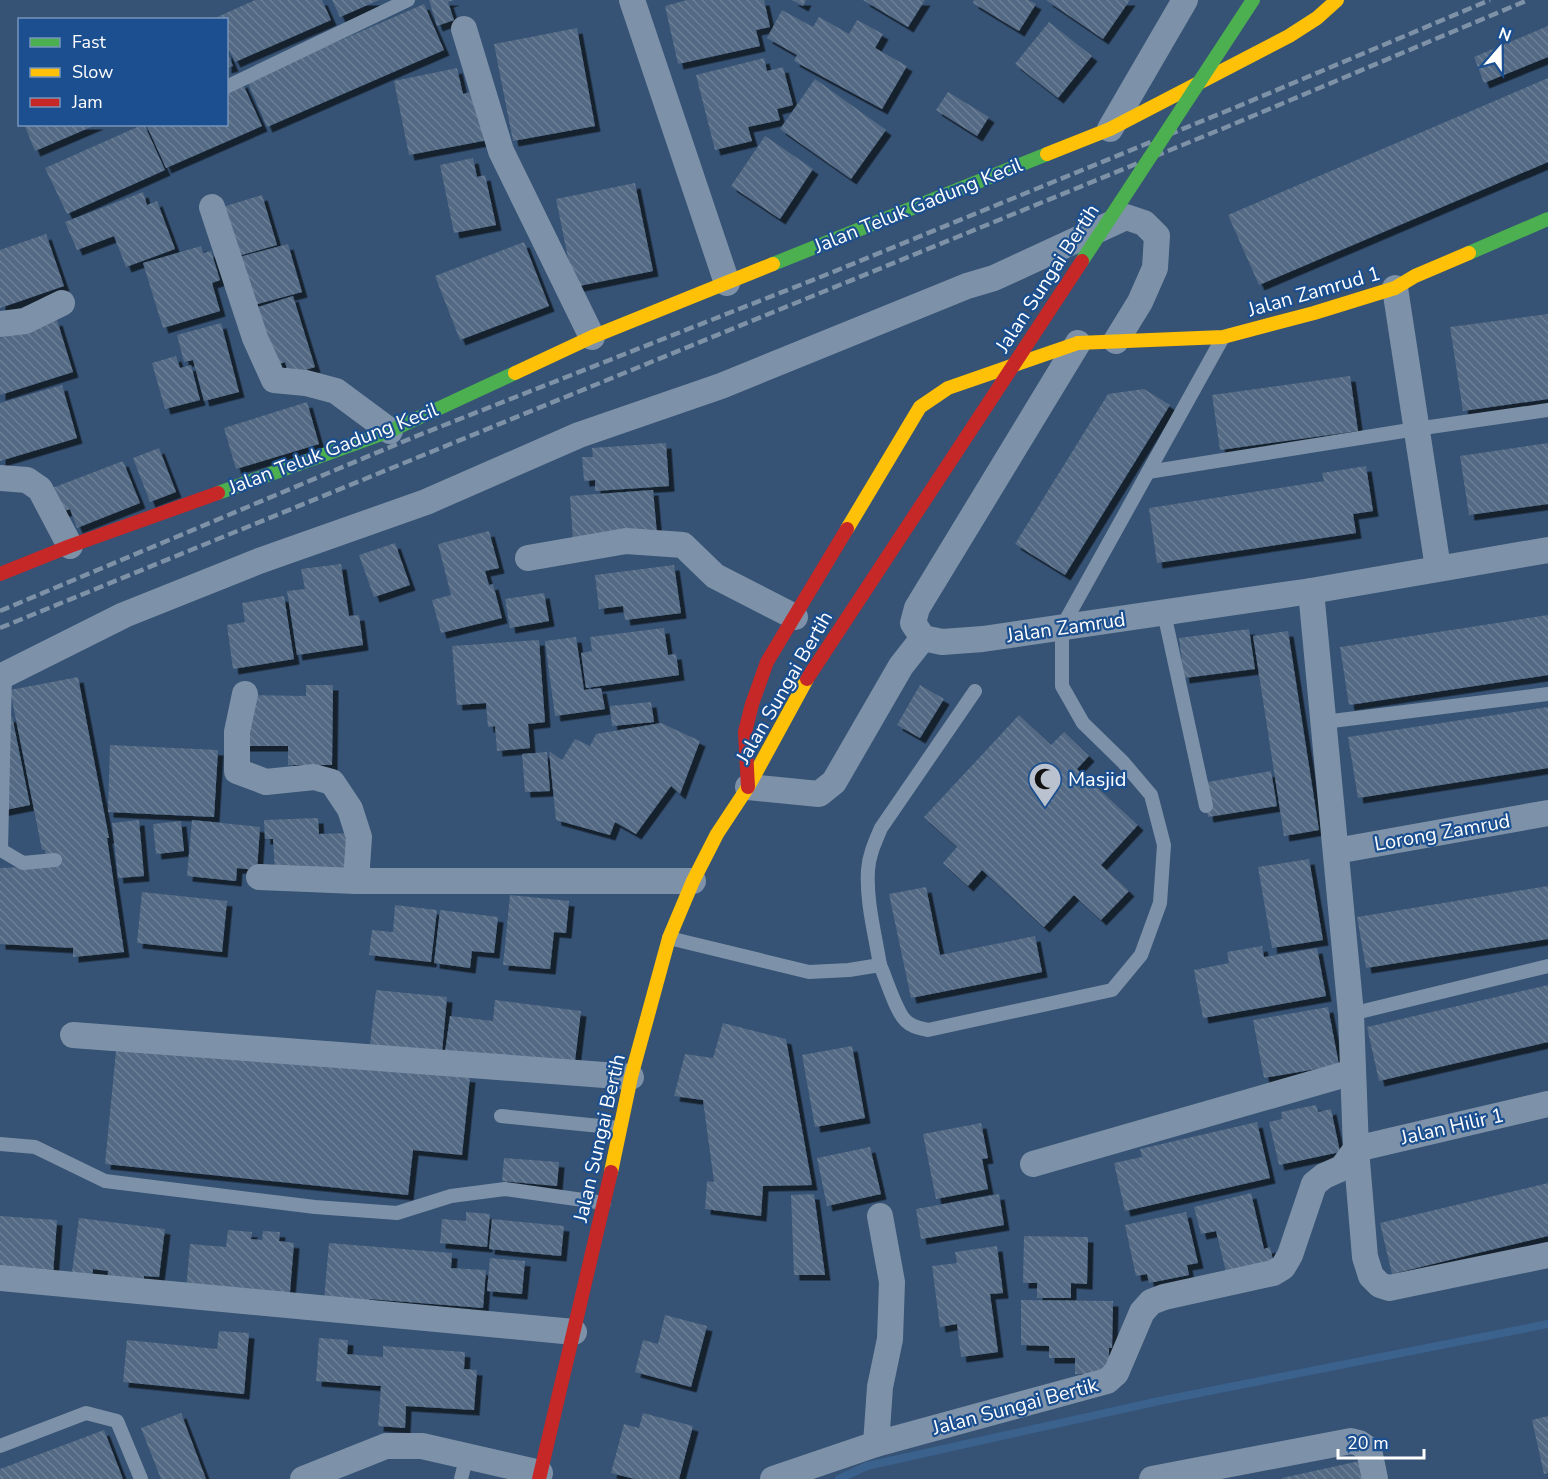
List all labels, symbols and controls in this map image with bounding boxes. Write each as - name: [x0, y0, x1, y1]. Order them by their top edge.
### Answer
- legend: [18, 18, 228, 126]
- north arrow: [1470, 18, 1530, 78]
- text: N: [1495, 22, 1514, 47]
- text: Fast: [72, 30, 107, 54]
- text: Slow: [72, 60, 113, 84]
- text: Jam: [71, 90, 103, 114]
- street label: Jalan Teluk Gadung Kecil: [809, 151, 1026, 260]
- street label: Jalan Sungai Bertih: [989, 199, 1106, 359]
- street label: Jalan Zamrud 1: [1244, 260, 1384, 324]
- street label: Jalan Teluk Gadung Kecil: [224, 396, 442, 501]
- street label: Jalan Sungai Bertih: [729, 606, 839, 769]
- street label: Jalan Zamrud: [1004, 606, 1127, 649]
- mosque icon: Masjid: [1027, 761, 1063, 808]
- place label: Masjid: [1068, 766, 1126, 793]
- street label: Lorong Zamrud: [1372, 807, 1512, 858]
- street label: Jalan Sungai Bertih: [567, 1051, 632, 1226]
- street label: Jalan Hilir 1: [1397, 1102, 1506, 1152]
- street label: Jalan Sungai Bertik: [928, 1371, 1102, 1442]
- scale bar: [1338, 1422, 1424, 1460]
- text: 20 m: [1347, 1431, 1389, 1455]

